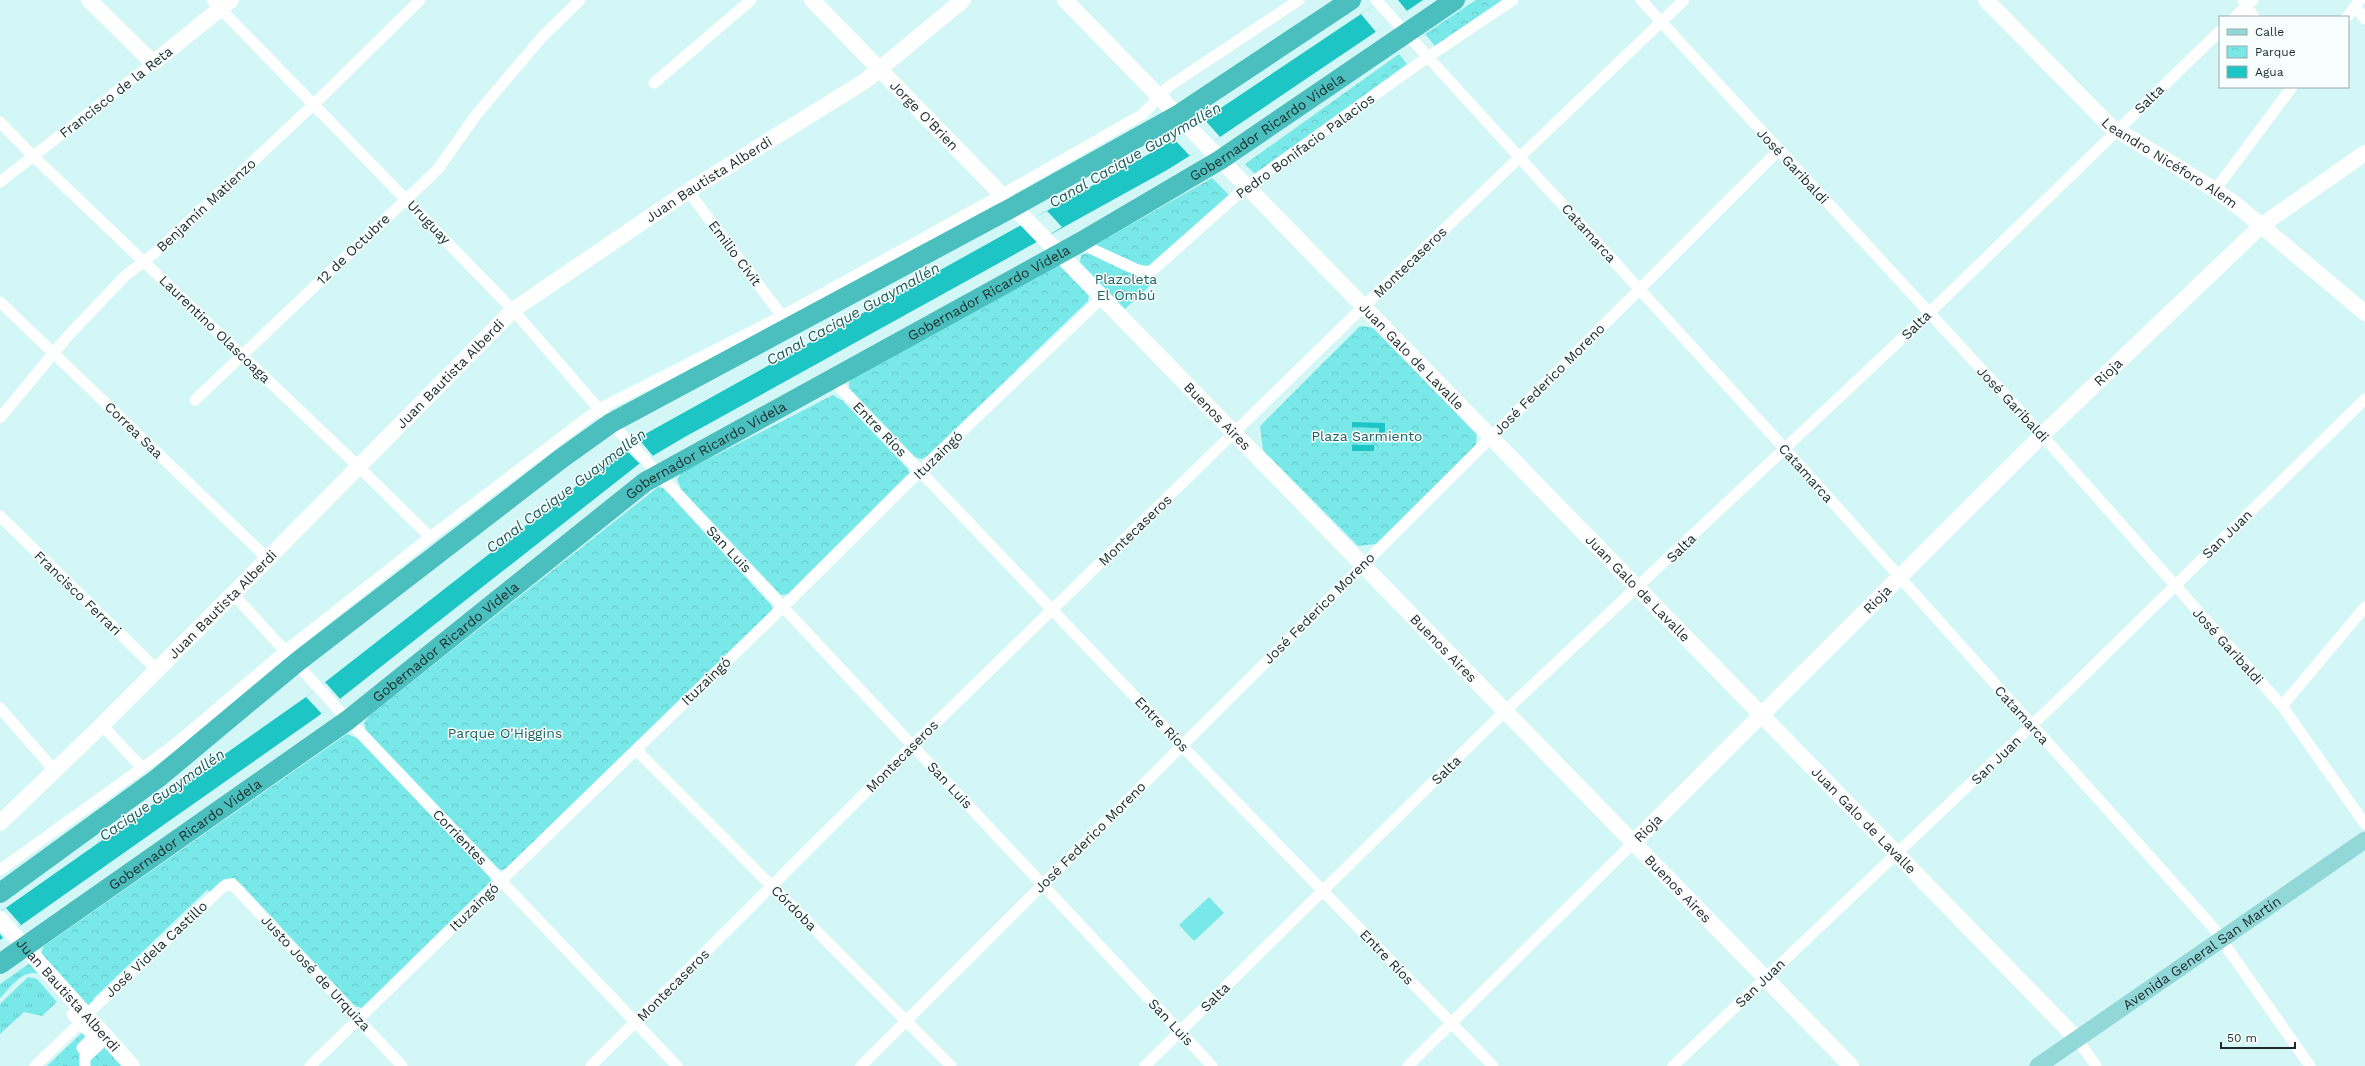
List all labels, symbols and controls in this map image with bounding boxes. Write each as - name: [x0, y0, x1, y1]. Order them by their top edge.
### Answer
- legend: [2219, 16, 2349, 88]
- text: Calle: [2255, 25, 2284, 39]
- street label: Francisco de la Reta: [56, 43, 176, 141]
- text: Parque: [2255, 45, 2296, 59]
- text: Agua: [2255, 65, 2284, 79]
- street label: Gobernador Ricardo Videla: [1187, 70, 1347, 184]
- street label: Jorge O'Brien: [887, 77, 962, 153]
- street label: Salta: [2131, 81, 2167, 117]
- street label: Pedro Bonifacio Palacios: [1232, 90, 1378, 202]
- water label: Canal Cacique Guaymallén: [1046, 98, 1224, 212]
- street label: Leandro Nicéforo Alem: [2098, 114, 2241, 211]
- street label: José Garibaldi: [1754, 125, 1832, 207]
- street label: Juan Bautista Alberdi: [643, 133, 775, 225]
- street label: Benjamín Matienzo: [153, 155, 259, 255]
- street label: Uruguay: [404, 197, 454, 248]
- street label: Catamarca: [1558, 200, 1620, 266]
- street label: 12 de Octubre: [313, 210, 393, 288]
- street label: Emilio Civit: [705, 217, 765, 289]
- street label: Montecaseros: [1370, 223, 1450, 301]
- street label: Gobernador Ricardo Videla: [905, 242, 1073, 344]
- water label: Canal Cacique Guaymallén: [763, 259, 943, 369]
- park label: Plazoleta El Ombú: [1095, 271, 1157, 303]
- street label: Laurentino Olascoaga: [156, 272, 274, 386]
- street label: Juan Galo de Lavalle: [1356, 299, 1467, 413]
- street label: Salta: [1898, 307, 1934, 343]
- street label: Juan Bautista Alberdi: [393, 316, 507, 432]
- street label: José Federico Moreno: [1490, 320, 1608, 438]
- street label: Rioja: [2091, 355, 2126, 389]
- street label: José Garibaldi: [1974, 363, 2052, 445]
- street label: Buenos Aires: [1181, 379, 1254, 453]
- street label: Correa Saa: [102, 398, 166, 462]
- street label: Gobernador Ricardo Videla: [622, 398, 789, 503]
- street label: Entre Ríos: [850, 398, 910, 460]
- water label: Canal Cacique Guaymallén: [482, 425, 650, 557]
- street label: Ituzaingó: [910, 428, 966, 482]
- park label: Plaza Sarmiento: [1311, 428, 1423, 444]
- street label: Catamarca: [1775, 440, 1837, 506]
- street label: Montecaseros: [1095, 491, 1175, 569]
- street label: San Juan: [2199, 506, 2255, 562]
- street label: San Luis: [703, 522, 755, 576]
- street label: Salta: [1663, 530, 1699, 566]
- street label: Juan Galo de Lavalle: [1582, 531, 1693, 645]
- street label: Francisco Ferrari: [31, 547, 125, 639]
- street label: Juan Bautista Alberdi: [165, 547, 280, 662]
- street label: José Federico Moreno: [1260, 549, 1378, 667]
- street label: Gobernador Ricardo Videla: [369, 578, 522, 705]
- street label: Rioja: [1860, 582, 1895, 617]
- street label: José Garibaldi: [2189, 604, 2267, 688]
- street label: Buenos Aires: [1407, 611, 1480, 685]
- street label: Ituzaingó: [678, 654, 734, 708]
- street label: Catamarca: [1991, 682, 2053, 748]
- street label: Entre Ríos: [1132, 693, 1192, 755]
- street label: Montecaseros: [863, 717, 941, 795]
- park label: Parque O'Higgins: [448, 725, 562, 741]
- street label: San Juan: [1968, 732, 2024, 788]
- water label: Cacique Guaymallén: [96, 745, 228, 845]
- street label: Salta: [1428, 752, 1464, 788]
- street label: San Luis: [924, 758, 976, 812]
- street label: Juan Galo de Lavalle: [1808, 763, 1919, 877]
- street label: Gobernador Ricardo Videla: [106, 775, 265, 893]
- street label: José Federico Moreno: [1031, 778, 1149, 896]
- street label: Corrientes: [430, 806, 490, 868]
- street label: Rioja: [1631, 811, 1665, 846]
- street label: Buenos Aires: [1642, 851, 1715, 926]
- street label: Ituzaingó: [446, 880, 502, 934]
- street label: Córdoba: [768, 882, 820, 934]
- street label: Avenida General San Martín: [2120, 893, 2284, 1013]
- street label: José Videla Castillo: [102, 898, 210, 1000]
- street label: Justo José de Urquiza: [258, 912, 374, 1034]
- street label: Entre Ríos: [1357, 926, 1417, 988]
- street label: Juan Bautista Alberdi: [13, 935, 123, 1055]
- street label: Montecaseros: [634, 946, 712, 1024]
- street label: San Juan: [1732, 955, 1788, 1011]
- street label: Salta: [1197, 979, 1233, 1015]
- street label: San Luis: [1145, 995, 1197, 1049]
- scale bar: [2221, 1024, 2295, 1050]
- text: 50 m: [2227, 1031, 2257, 1045]

